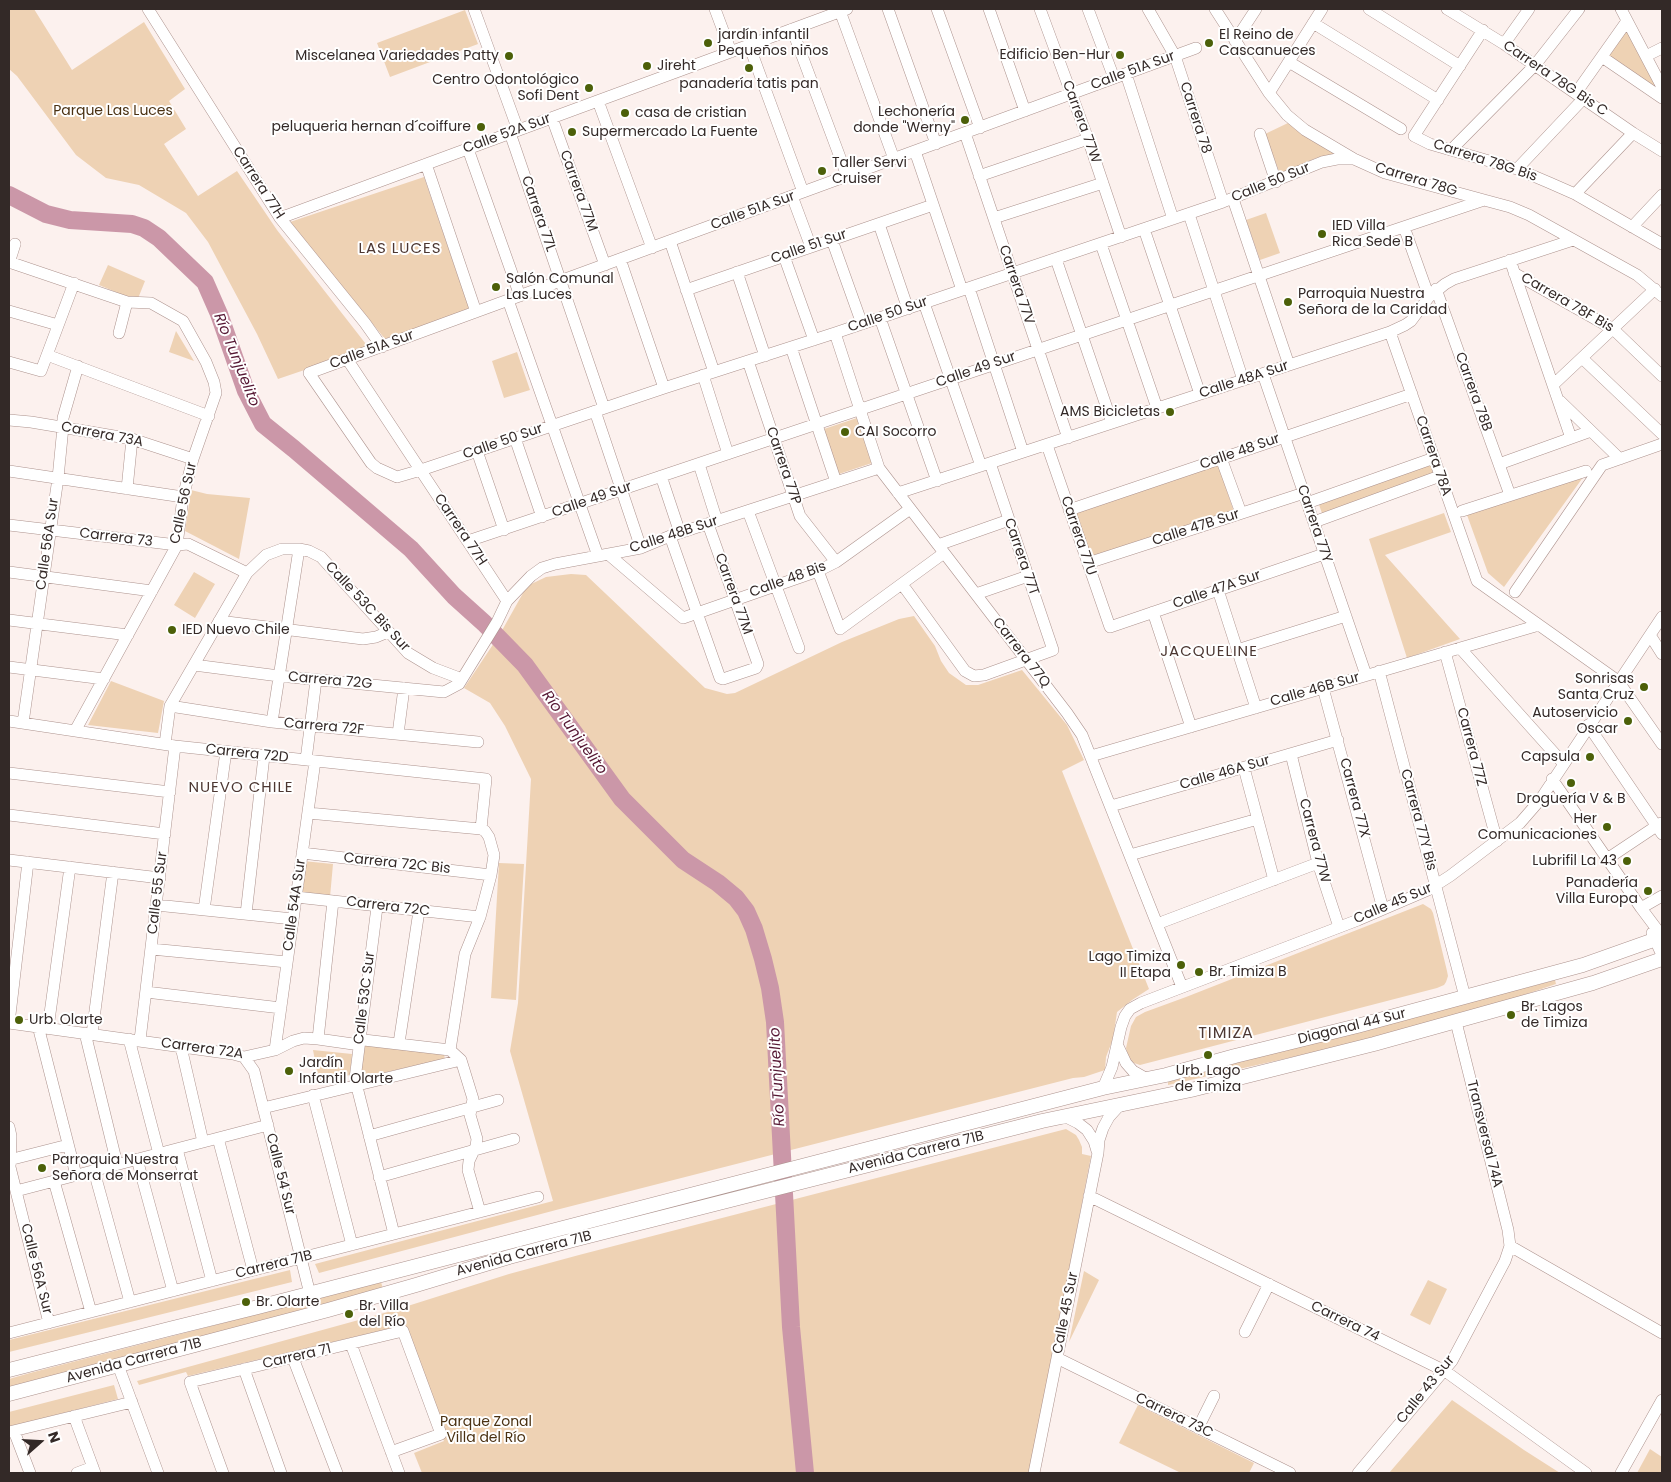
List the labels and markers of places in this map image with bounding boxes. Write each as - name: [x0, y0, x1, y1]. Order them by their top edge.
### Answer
- place label: jardín infantil Pequeños niños: [718, 27, 828, 59]
- place label: El Reino de Cascanueces: [1219, 27, 1316, 59]
- marker: jardín infantil Pequeños niños: [702, 37, 714, 49]
- marker: El Reino de Cascanueces: [1203, 37, 1215, 49]
- place label: Edificio Ben-Hur: [999, 47, 1110, 63]
- place label: Miscelanea Variedades Patty: [295, 48, 499, 64]
- marker: Edificio Ben-Hur: [1114, 49, 1126, 61]
- marker: Miscelanea Variedades Patty: [503, 50, 515, 62]
- place label: Jireht: [657, 58, 696, 74]
- marker: Jireht: [641, 60, 653, 72]
- marker: panadería tatis pan: [743, 62, 755, 74]
- place label: Centro Odontológico Sofi Dent: [432, 72, 579, 104]
- place label: panadería tatis pan: [679, 76, 819, 92]
- marker: Centro Odontológico Sofi Dent: [583, 82, 595, 94]
- place label: Lechonería donde "Werny": [853, 104, 955, 136]
- place label: casa de cristian: [635, 105, 747, 121]
- marker: casa de cristian: [619, 107, 631, 119]
- marker: Lechonería donde "Werny": [959, 114, 971, 126]
- place label: peluqueria hernan d´coiffure: [272, 119, 471, 135]
- marker: peluqueria hernan d´coiffure: [475, 121, 487, 133]
- place label: Supermercado La Fuente: [582, 124, 758, 140]
- marker: Supermercado La Fuente: [566, 126, 578, 138]
- place label: Taller Servi Cruiser: [832, 155, 907, 188]
- marker: Taller Servi Cruiser: [816, 165, 828, 177]
- place label: IED Villa Rica Sede B: [1332, 218, 1413, 250]
- marker: IED Villa Rica Sede B: [1316, 228, 1328, 240]
- place label: Salón Comunal Las Luces: [506, 271, 614, 304]
- marker: Salón Comunal Las Luces: [490, 281, 502, 293]
- place label: Parroquia Nuestra Señora de la Caridad: [1298, 286, 1447, 318]
- marker: Parroquia Nuestra Señora de la Caridad: [1282, 296, 1294, 308]
- place label: AMS Bicicletas: [1060, 404, 1160, 420]
- marker: AMS Bicicletas: [1164, 406, 1176, 418]
- place label: CAI Socorro: [855, 424, 936, 440]
- marker: CAI Socorro: [839, 426, 851, 438]
- place label: IED Nuevo Chile: [182, 622, 290, 638]
- marker: IED Nuevo Chile: [166, 624, 178, 636]
- place label: Sonrisas Santa Cruz: [1558, 671, 1634, 704]
- marker: Sonrisas Santa Cruz: [1638, 681, 1650, 693]
- place label: Autoservicio Oscar: [1532, 705, 1618, 738]
- marker: Autoservicio Oscar: [1622, 715, 1634, 727]
- place label: Capsula: [1521, 749, 1580, 765]
- marker: Capsula: [1584, 751, 1596, 763]
- marker: Droguería V & B: [1565, 777, 1577, 789]
- place label: Droguería V & B: [1517, 791, 1625, 807]
- place label: Her Comunicaciones: [1478, 811, 1597, 844]
- marker: Her Comunicaciones: [1601, 821, 1613, 833]
- place label: Lubrifil La 43: [1532, 853, 1617, 869]
- marker: Lubrifil La 43: [1621, 855, 1633, 867]
- place label: Panadería Villa Europa: [1556, 875, 1638, 908]
- marker: Panadería Villa Europa: [1642, 885, 1654, 897]
- place label: Lago Timiza II Etapa: [1089, 949, 1171, 982]
- marker: Lago Timiza II Etapa: [1175, 959, 1187, 971]
- place label: Br. Timiza B: [1209, 964, 1287, 980]
- marker: Br. Timiza B: [1193, 966, 1205, 978]
- place label: Br. Lagos de Timiza: [1521, 999, 1588, 1032]
- marker: Br. Lagos de Timiza: [1505, 1009, 1517, 1021]
- place label: Urb. Olarte: [29, 1012, 103, 1028]
- marker: Urb. Olarte: [13, 1014, 25, 1026]
- marker: Urb. Lago de Timiza: [1202, 1049, 1214, 1061]
- place label: Jardín Infantil Olarte: [299, 1055, 393, 1088]
- place label: Urb. Lago de Timiza: [1175, 1063, 1241, 1096]
- marker: Jardín Infantil Olarte: [283, 1065, 295, 1077]
- place label: Parroquia Nuestra Señora de Monserrat: [52, 1152, 198, 1184]
- marker: Parroquia Nuestra Señora de Monserrat: [36, 1162, 48, 1174]
- place label: Br. Olarte: [256, 1294, 319, 1310]
- marker: Br. Olarte: [240, 1296, 252, 1308]
- place label: Br. Villa del Río: [359, 1298, 409, 1330]
- marker: Br. Villa del Río: [343, 1308, 355, 1320]

